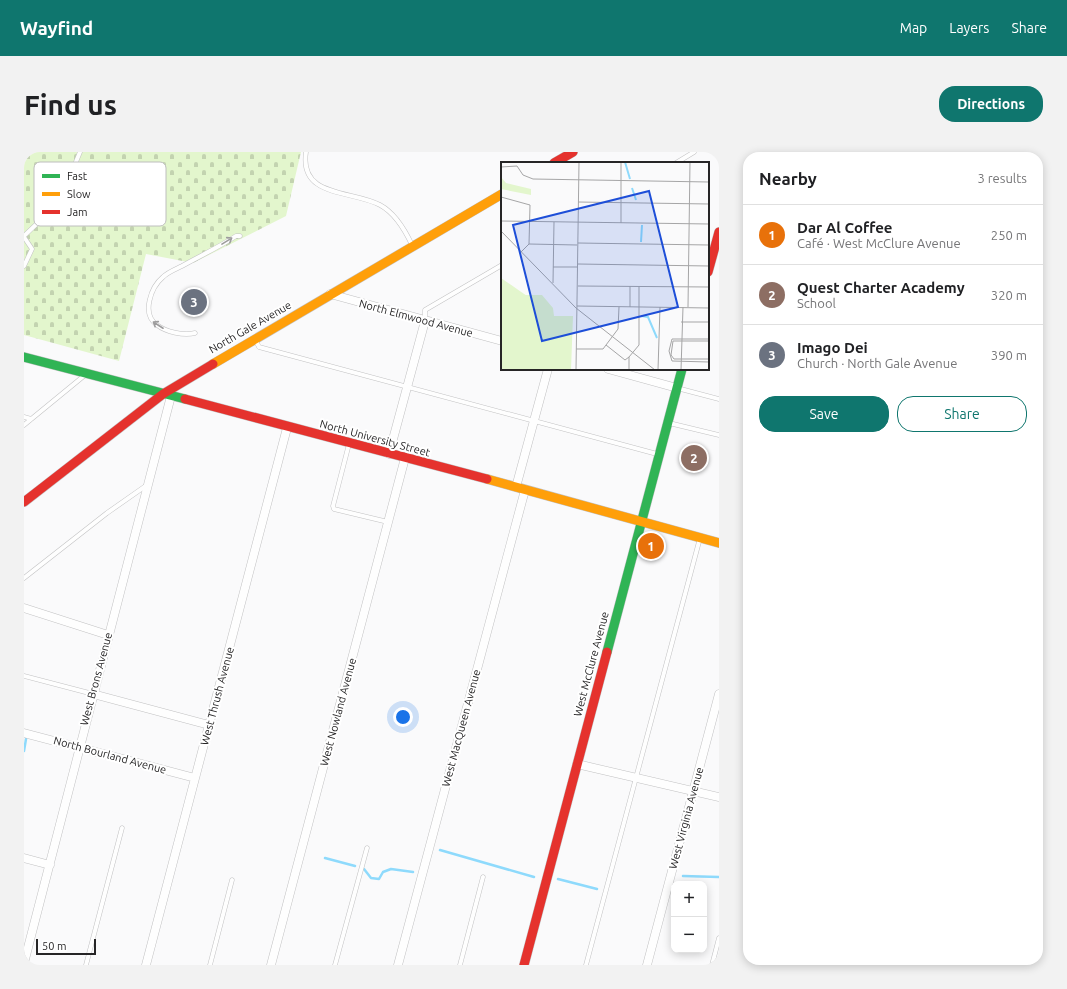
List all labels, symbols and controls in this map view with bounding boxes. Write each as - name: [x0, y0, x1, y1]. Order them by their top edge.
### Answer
- text: Wayfind: [20, 17, 93, 39]
- text: Map: [900, 20, 927, 36]
- text: Layers: [949, 20, 989, 36]
- text: Share: [1011, 20, 1047, 36]
- button: Directions: [939, 86, 1043, 122]
- text: Find us: [24, 89, 117, 120]
- legend: [34, 162, 166, 226]
- inset map: [501, 162, 709, 370]
- text: Nearby: [759, 169, 817, 188]
- text: Fast: [67, 170, 88, 182]
- text: 3 results: [977, 171, 1027, 185]
- text: Slow: [67, 188, 91, 200]
- text: Jam: [67, 206, 88, 218]
- text: Dar Al Coffee: [797, 219, 892, 236]
- text: 1: [768, 228, 776, 242]
- text: 250 m: [991, 228, 1027, 242]
- text: Café · West McClure Avenue: [797, 236, 961, 250]
- one-way arrow: [221, 237, 233, 245]
- text: Quest Charter Academy: [797, 279, 965, 296]
- pin: 3: [181, 287, 207, 317]
- text: 2: [768, 288, 776, 302]
- text: 320 m: [991, 288, 1027, 302]
- text: School: [797, 296, 836, 310]
- street label: North Elmwood Avenue: [358, 297, 474, 339]
- street label: North Gale Avenue: [207, 299, 293, 355]
- one-way arrow: [153, 321, 164, 329]
- text: Imago Dei: [797, 339, 868, 356]
- text: 3: [768, 348, 776, 362]
- text: 390 m: [991, 348, 1027, 362]
- text: Church · North Gale Avenue: [797, 356, 957, 370]
- button: Save: [759, 396, 889, 432]
- button: Share: [897, 396, 1027, 432]
- street label: North University Street: [318, 417, 432, 459]
- pin: 2: [681, 443, 707, 473]
- pin: 1: [638, 531, 664, 561]
- street label: West McClure Avenue: [571, 610, 611, 718]
- street label: West Brons Avenue: [78, 631, 114, 727]
- street label: West Thrush Avenue: [198, 646, 236, 746]
- street label: West Nowland Avenue: [318, 657, 358, 767]
- street label: West MacQueen Avenue: [440, 668, 482, 788]
- your location: [393, 707, 413, 727]
- street label: North Bourland Avenue: [52, 734, 168, 776]
- street label: West Virginia Avenue: [667, 766, 705, 870]
- map controls: [671, 881, 707, 953]
- button: +: [671, 881, 707, 917]
- button: −: [671, 917, 707, 953]
- scale bar: [36, 937, 96, 956]
- text: 50 m: [42, 940, 66, 952]

